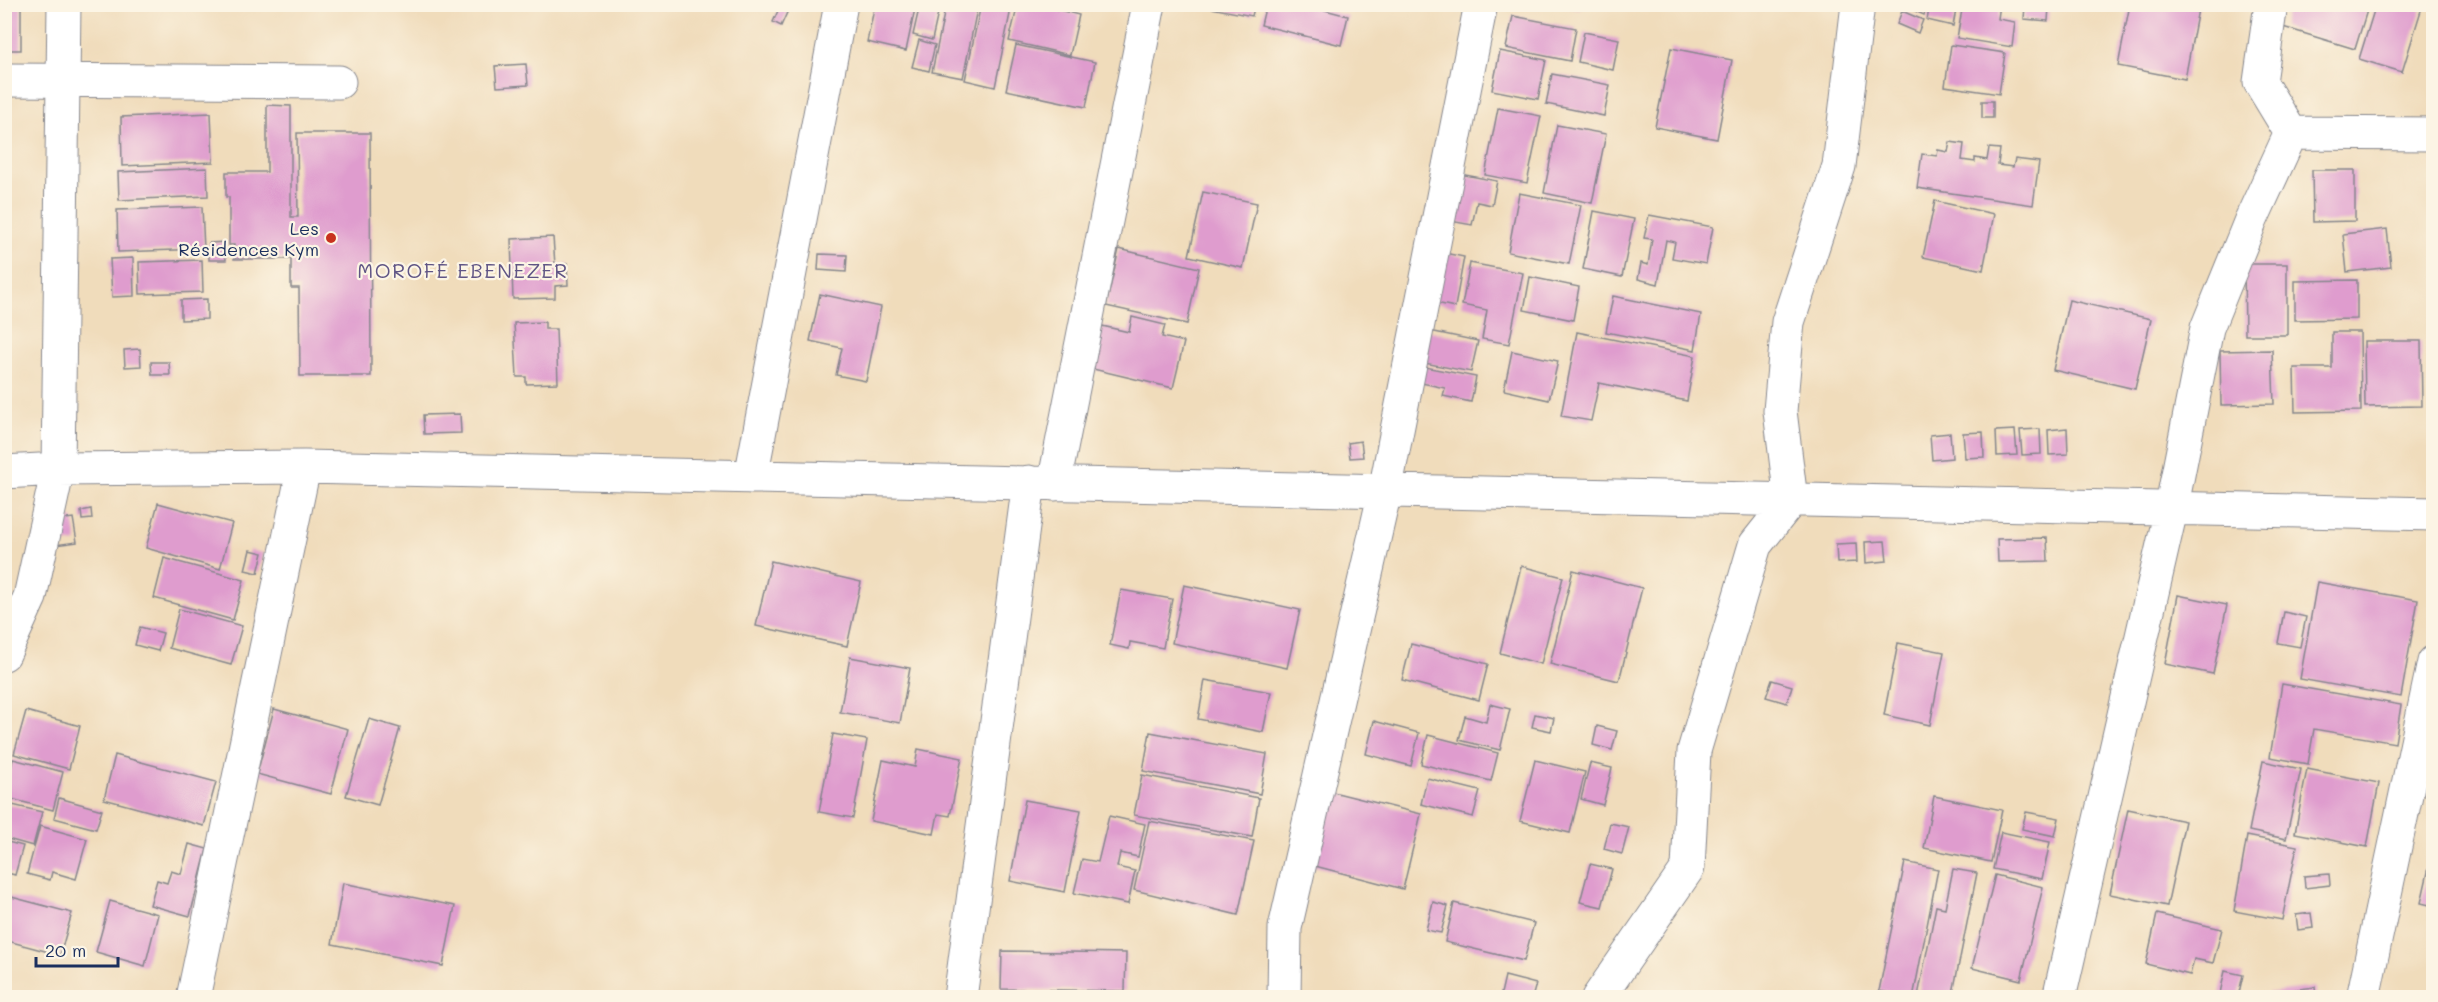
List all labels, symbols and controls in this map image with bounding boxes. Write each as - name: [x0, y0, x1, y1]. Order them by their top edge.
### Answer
- place label: Les Résidences Kym: [178, 216, 319, 261]
- marker: Les Résidences Kym: [324, 231, 338, 245]
- district label: MOROFÉ EBENEZER: [357, 257, 569, 283]
- scale bar: [36, 930, 118, 968]
- text: 20 m: [45, 938, 86, 962]

